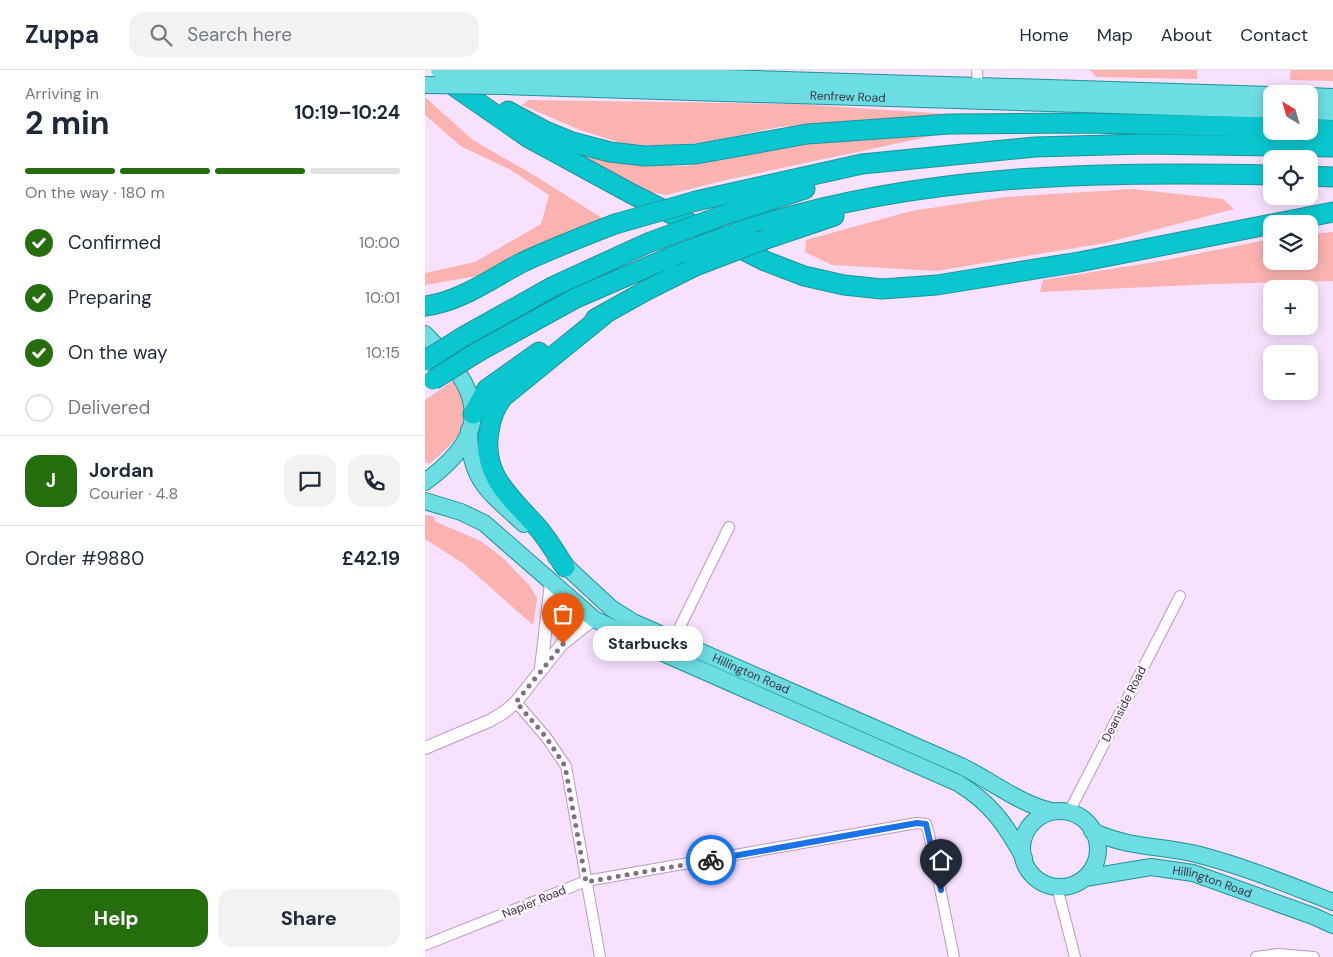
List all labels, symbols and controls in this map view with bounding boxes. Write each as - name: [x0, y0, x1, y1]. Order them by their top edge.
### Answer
- search box: [129, 12, 479, 57]
- text: Zuppa: [25, 19, 99, 50]
- icon: search: [147, 21, 175, 49]
- text: Search here: [187, 22, 292, 47]
- text: Home: [1019, 23, 1069, 47]
- text: Map: [1097, 23, 1133, 47]
- text: About: [1161, 23, 1212, 47]
- text: Contact: [1240, 23, 1308, 47]
- text: Arriving in: [25, 83, 99, 104]
- north arrow: [1263, 85, 1317, 140]
- map controls: [1263, 85, 1318, 400]
- street label: Renfrew Road: [810, 88, 886, 106]
- text: 10:19–10:24: [294, 100, 400, 125]
- text: 2 min: [25, 102, 110, 144]
- button: locate: [1263, 150, 1318, 205]
- text: On the way · 180 m: [25, 182, 165, 203]
- button: layers: [1263, 215, 1318, 270]
- icon: check: [25, 229, 53, 257]
- text: Confirmed: [68, 230, 161, 255]
- text: 10:00: [359, 232, 400, 253]
- button: +: [1263, 280, 1318, 335]
- icon: check: [25, 284, 53, 312]
- text: Preparing: [68, 285, 152, 310]
- text: 10:01: [365, 287, 400, 308]
- icon: check: [25, 339, 53, 367]
- text: On the way: [68, 340, 168, 365]
- text: 10:15: [366, 342, 400, 363]
- button: −: [1263, 345, 1318, 400]
- text: Delivered: [68, 395, 150, 420]
- button: chat: [284, 455, 336, 507]
- button: phone: [348, 455, 400, 507]
- text: Jordan: [89, 458, 154, 483]
- text: J: [46, 468, 56, 493]
- text: Courier · 4.8: [89, 483, 178, 504]
- text: Order #9880: [25, 546, 144, 571]
- text: £42.19: [342, 546, 400, 571]
- pin: [542, 593, 584, 644]
- icon: bag: [549, 600, 577, 628]
- callout: Starbucks: [593, 626, 703, 662]
- text: Starbucks: [608, 633, 688, 654]
- street label: Hillington Road: [710, 650, 792, 698]
- street label: Deanside Road: [1098, 663, 1150, 745]
- courier: [686, 835, 736, 885]
- pin: [920, 839, 962, 890]
- icon: bike: [697, 846, 725, 874]
- icon: home: [927, 846, 955, 874]
- street label: Hillington Road: [1171, 862, 1254, 901]
- street label: Napier Road: [500, 882, 568, 922]
- button: Help: [25, 889, 208, 947]
- button: Share: [218, 889, 400, 947]

